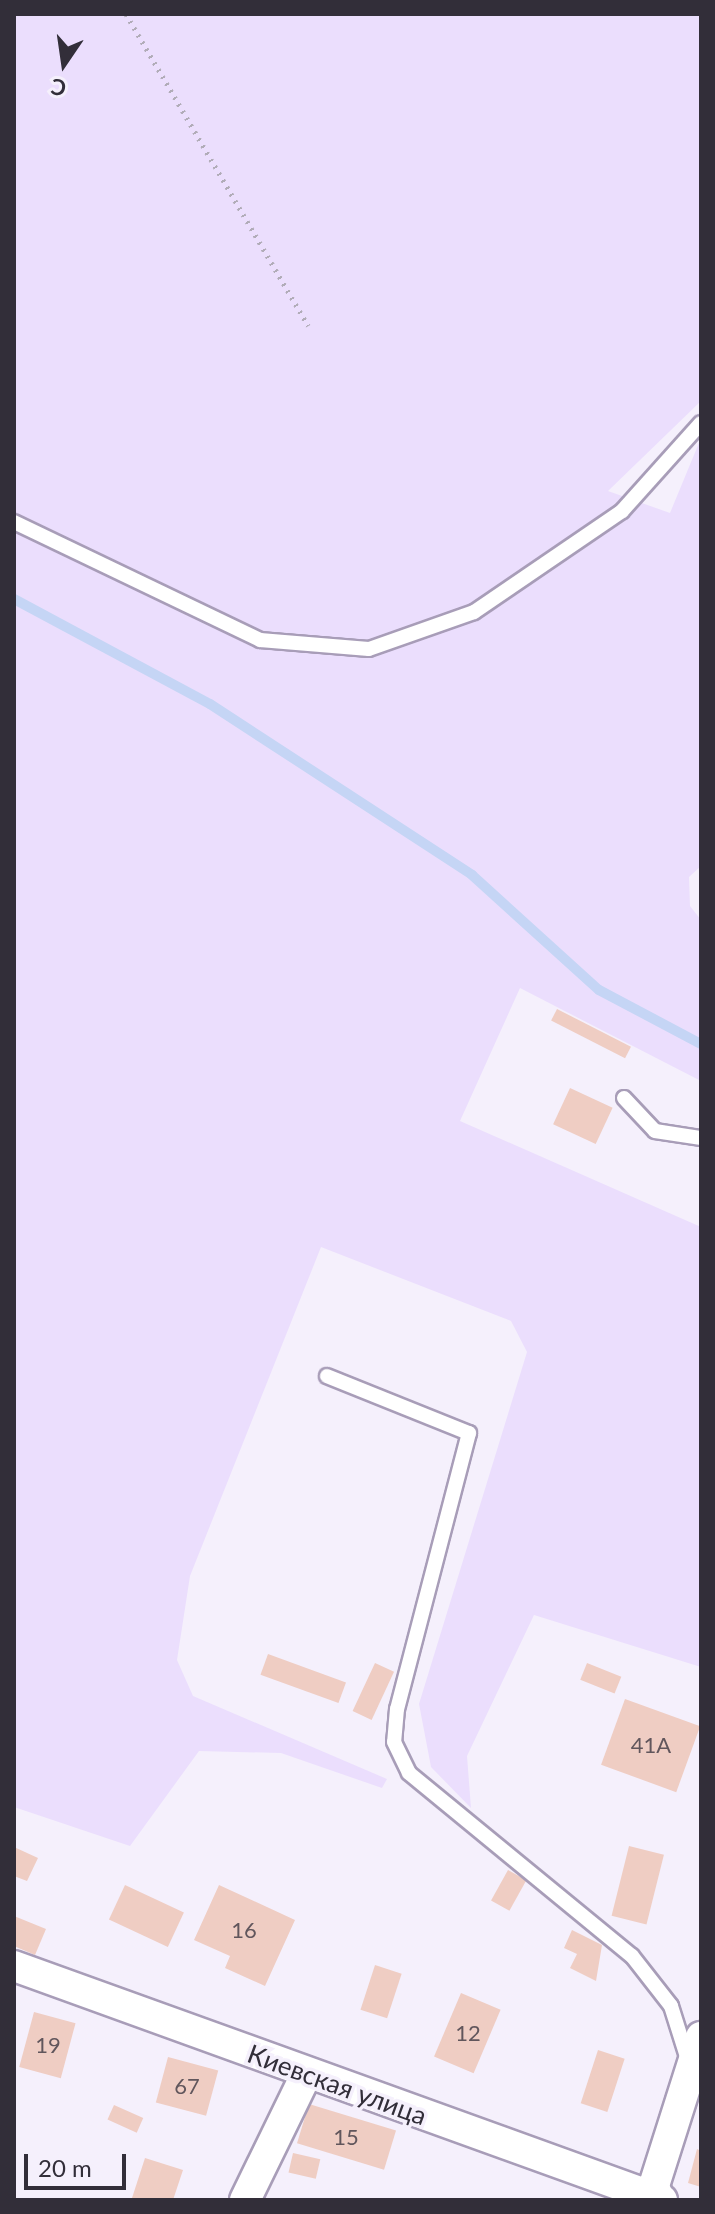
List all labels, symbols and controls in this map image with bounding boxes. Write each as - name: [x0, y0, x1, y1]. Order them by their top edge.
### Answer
- north arrow: [24, 24, 104, 104]
- text: С: [48, 73, 69, 103]
- house number: 41А: [631, 1732, 671, 1758]
- house number: 16: [231, 1917, 257, 1943]
- house number: 12: [455, 2020, 481, 2046]
- house number: 19: [35, 2032, 61, 2058]
- street label: Киевская улица: [243, 2038, 431, 2132]
- house number: 67: [174, 2073, 200, 2099]
- house number: 15: [333, 2124, 359, 2150]
- scale bar: [28, 2138, 130, 2188]
- text: 20 m: [38, 2153, 92, 2182]

